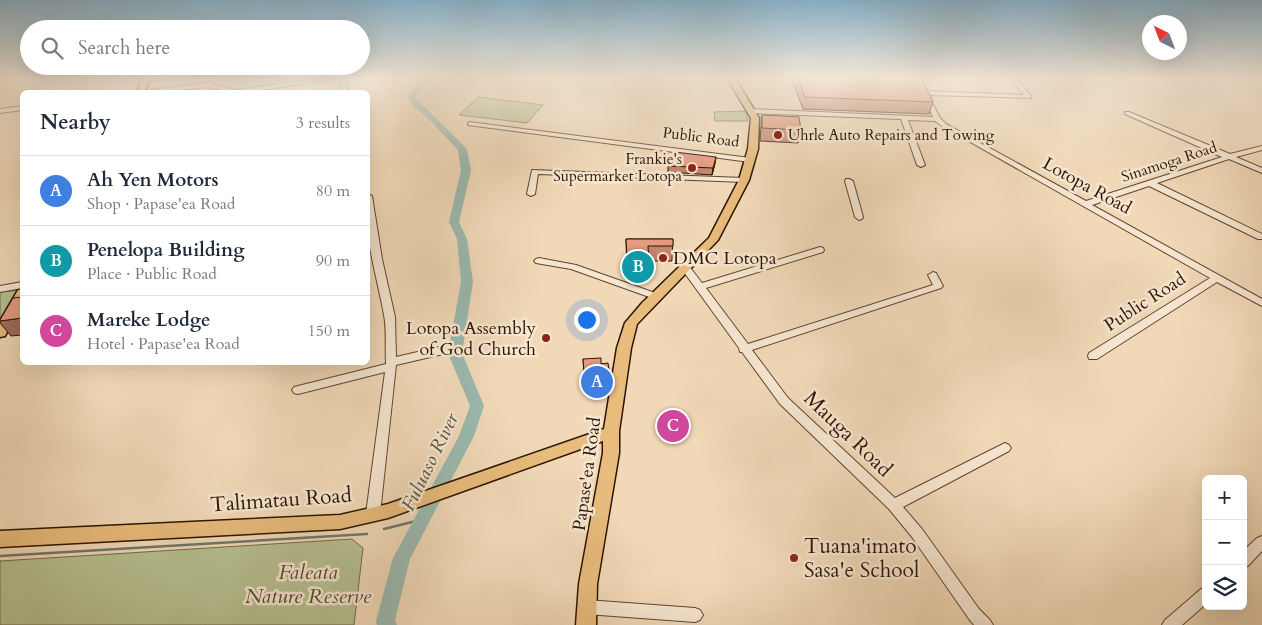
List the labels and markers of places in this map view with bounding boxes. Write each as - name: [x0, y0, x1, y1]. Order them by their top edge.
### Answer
- place label: Uhrle Auto Repairs and Towing: [788, 125, 995, 145]
- marker: Uhrle Auto Repairs and Towing: [772, 129, 784, 141]
- place label: Frankie's Supermarket Lotopa: [553, 149, 683, 186]
- marker: Frankie's Supermarket Lotopa: [686, 162, 698, 174]
- place label: DMC Lotopa: [673, 246, 777, 271]
- pin: B: [622, 248, 654, 286]
- marker: DMC Lotopa: [657, 252, 669, 264]
- place label: Lotopa Assembly of God Church: [406, 316, 536, 362]
- marker: Lotopa Assembly of God Church: [540, 332, 552, 344]
- pin: A: [581, 363, 613, 401]
- pin: C: [657, 407, 689, 445]
- place label: Tuana'imato Sasa'e School: [804, 532, 919, 585]
- marker: Tuana'imato Sasa'e School: [788, 552, 800, 564]

